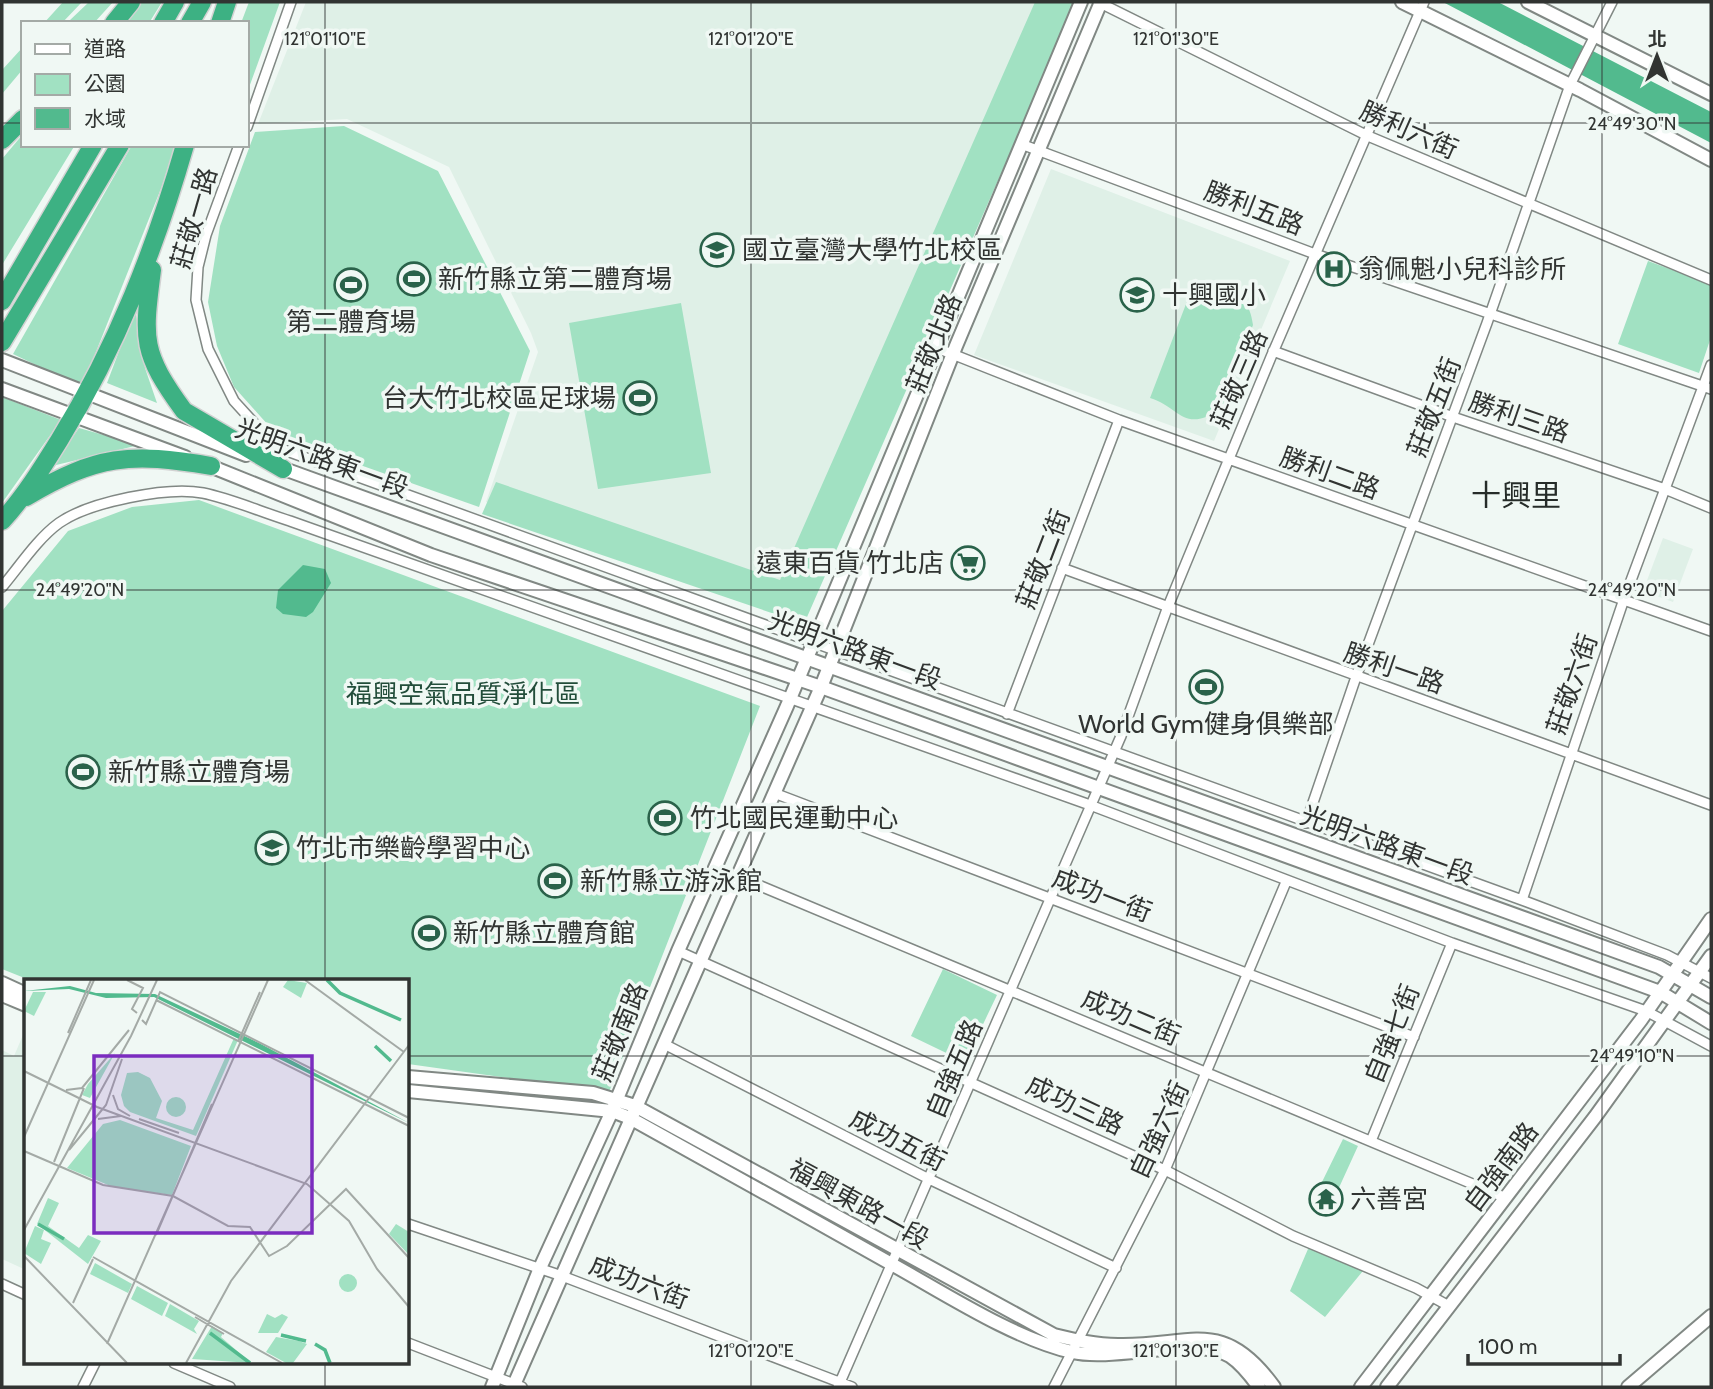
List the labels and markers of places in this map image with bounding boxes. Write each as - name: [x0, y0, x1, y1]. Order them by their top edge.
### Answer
- school or university icon: 國立臺灣大學竹北校區: [698, 231, 736, 269]
- place label: 國立臺灣大學竹北校區: [742, 234, 1002, 266]
- hospital icon: 翁佩魁小兒科診所: [1315, 250, 1353, 288]
- place label: 翁佩魁小兒科診所: [1358, 253, 1566, 285]
- sports icon: 新竹縣立第二體育場: [395, 260, 433, 298]
- place label: 新竹縣立第二體育場: [438, 263, 672, 295]
- sports icon: 第二體育場: [332, 266, 370, 304]
- school or university icon: 十興國小: [1118, 276, 1156, 314]
- place label: 十興國小: [1162, 279, 1266, 311]
- place label: 第二體育場: [286, 306, 416, 338]
- sports icon: 台大竹北校區足球場: [621, 379, 659, 417]
- place label: 台大竹北校區足球場: [382, 382, 616, 414]
- supermarket icon: 遠東百貨 竹北店: [949, 544, 987, 582]
- place label: 遠東百貨 竹北店: [756, 547, 944, 579]
- sports icon: World Gym健身俱樂部: [1187, 668, 1225, 706]
- place label: World Gym健身俱樂部: [1078, 708, 1334, 740]
- sports icon: 新竹縣立體育場: [64, 753, 102, 791]
- place label: 新竹縣立體育場: [108, 756, 290, 788]
- sports icon: 竹北國民運動中心: [646, 799, 684, 837]
- place label: 竹北國民運動中心: [690, 802, 898, 834]
- school or university icon: 竹北市樂齡學習中心: [253, 829, 291, 867]
- place label: 竹北市樂齡學習中心: [296, 832, 530, 864]
- sports icon: 新竹縣立游泳館: [536, 862, 574, 900]
- place label: 新竹縣立游泳館: [580, 865, 762, 897]
- sports icon: 新竹縣立體育館: [410, 914, 448, 952]
- place label: 新竹縣立體育館: [453, 917, 635, 949]
- temple icon: 六善宮: [1307, 1180, 1345, 1218]
- place label: 六善宮: [1350, 1183, 1428, 1215]

